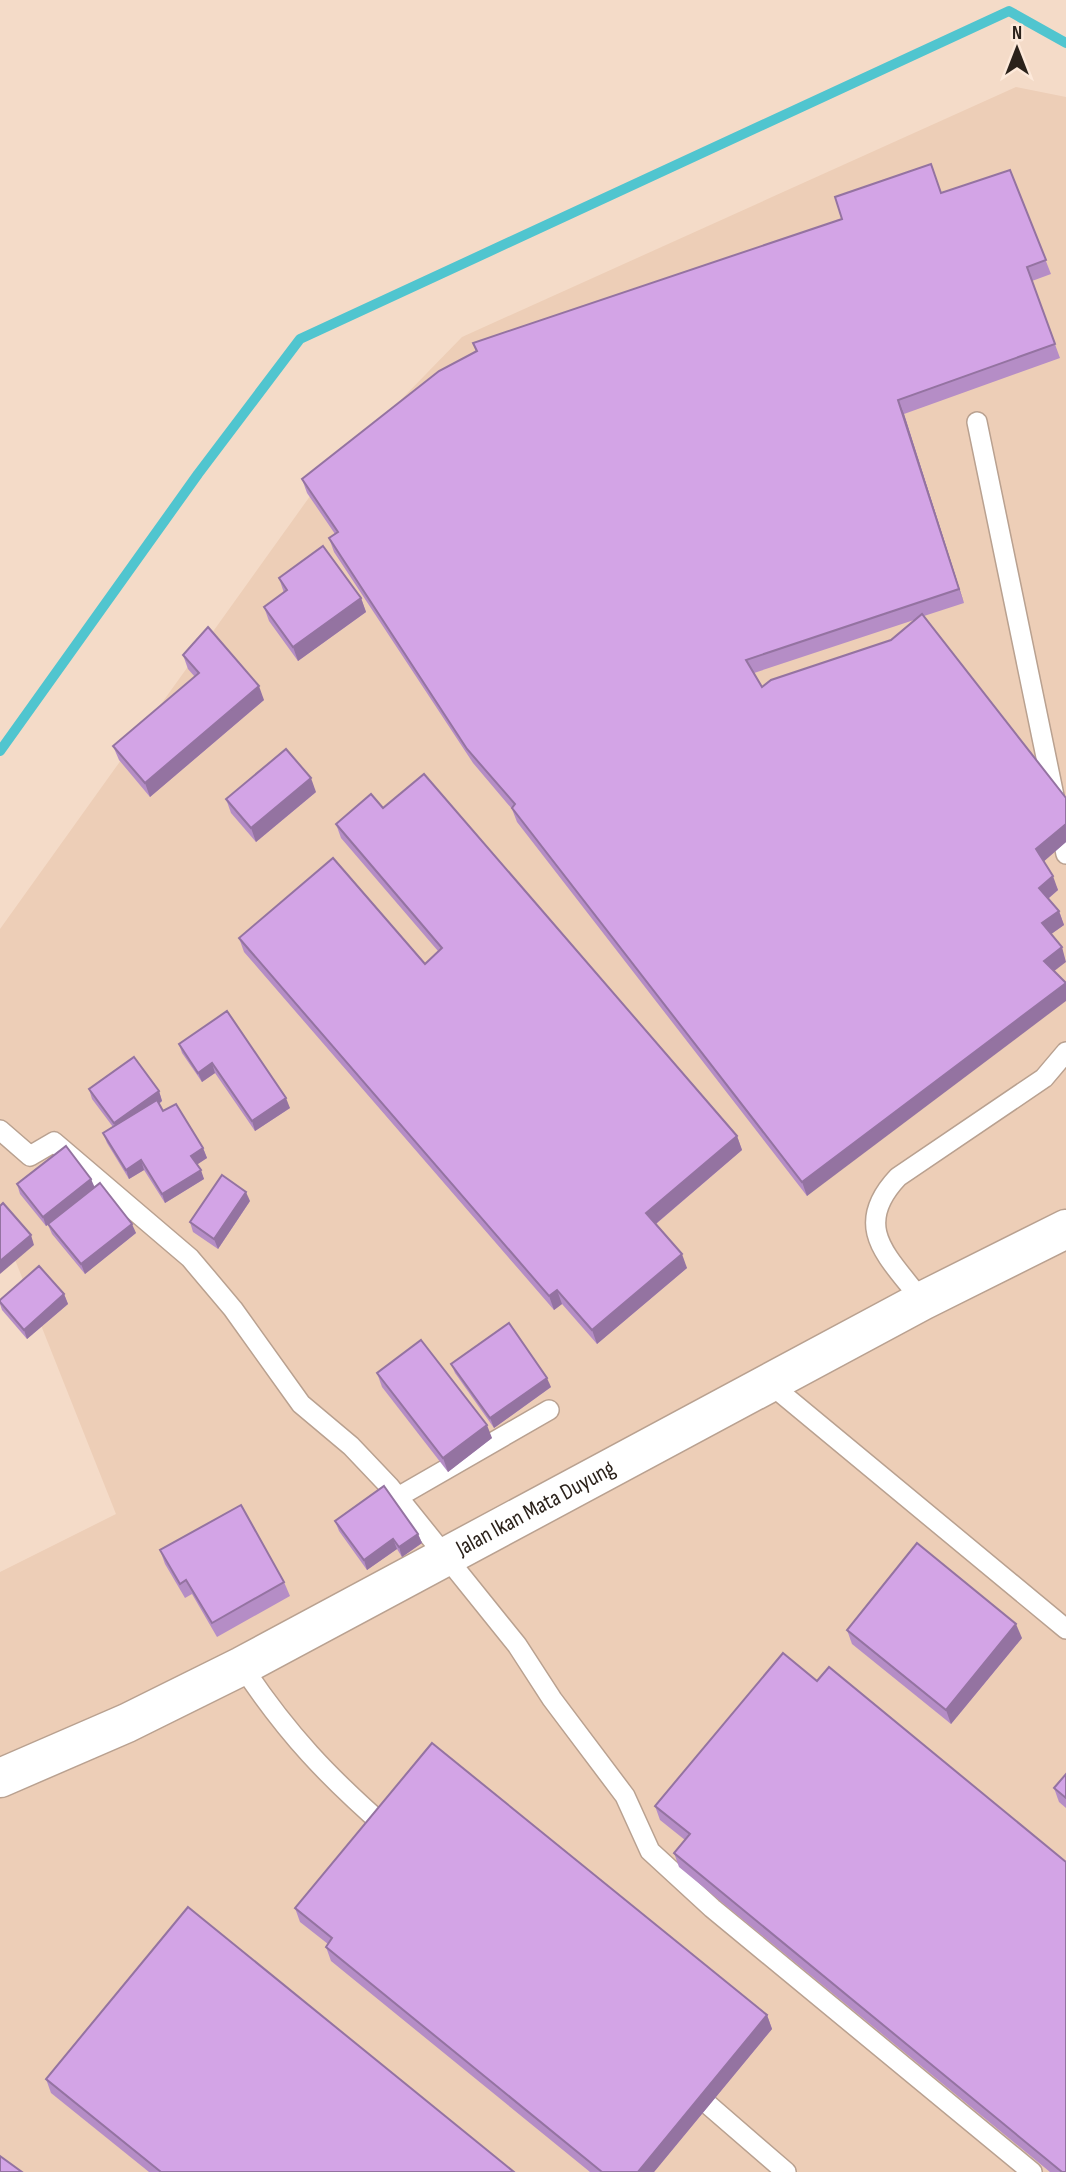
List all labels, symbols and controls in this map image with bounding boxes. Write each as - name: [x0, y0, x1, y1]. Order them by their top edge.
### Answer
- north arrow: [982, 14, 1052, 84]
- text: N: [1012, 22, 1022, 45]
- street label: Jalan Ikan Mata Duyung: [450, 1454, 620, 1563]

